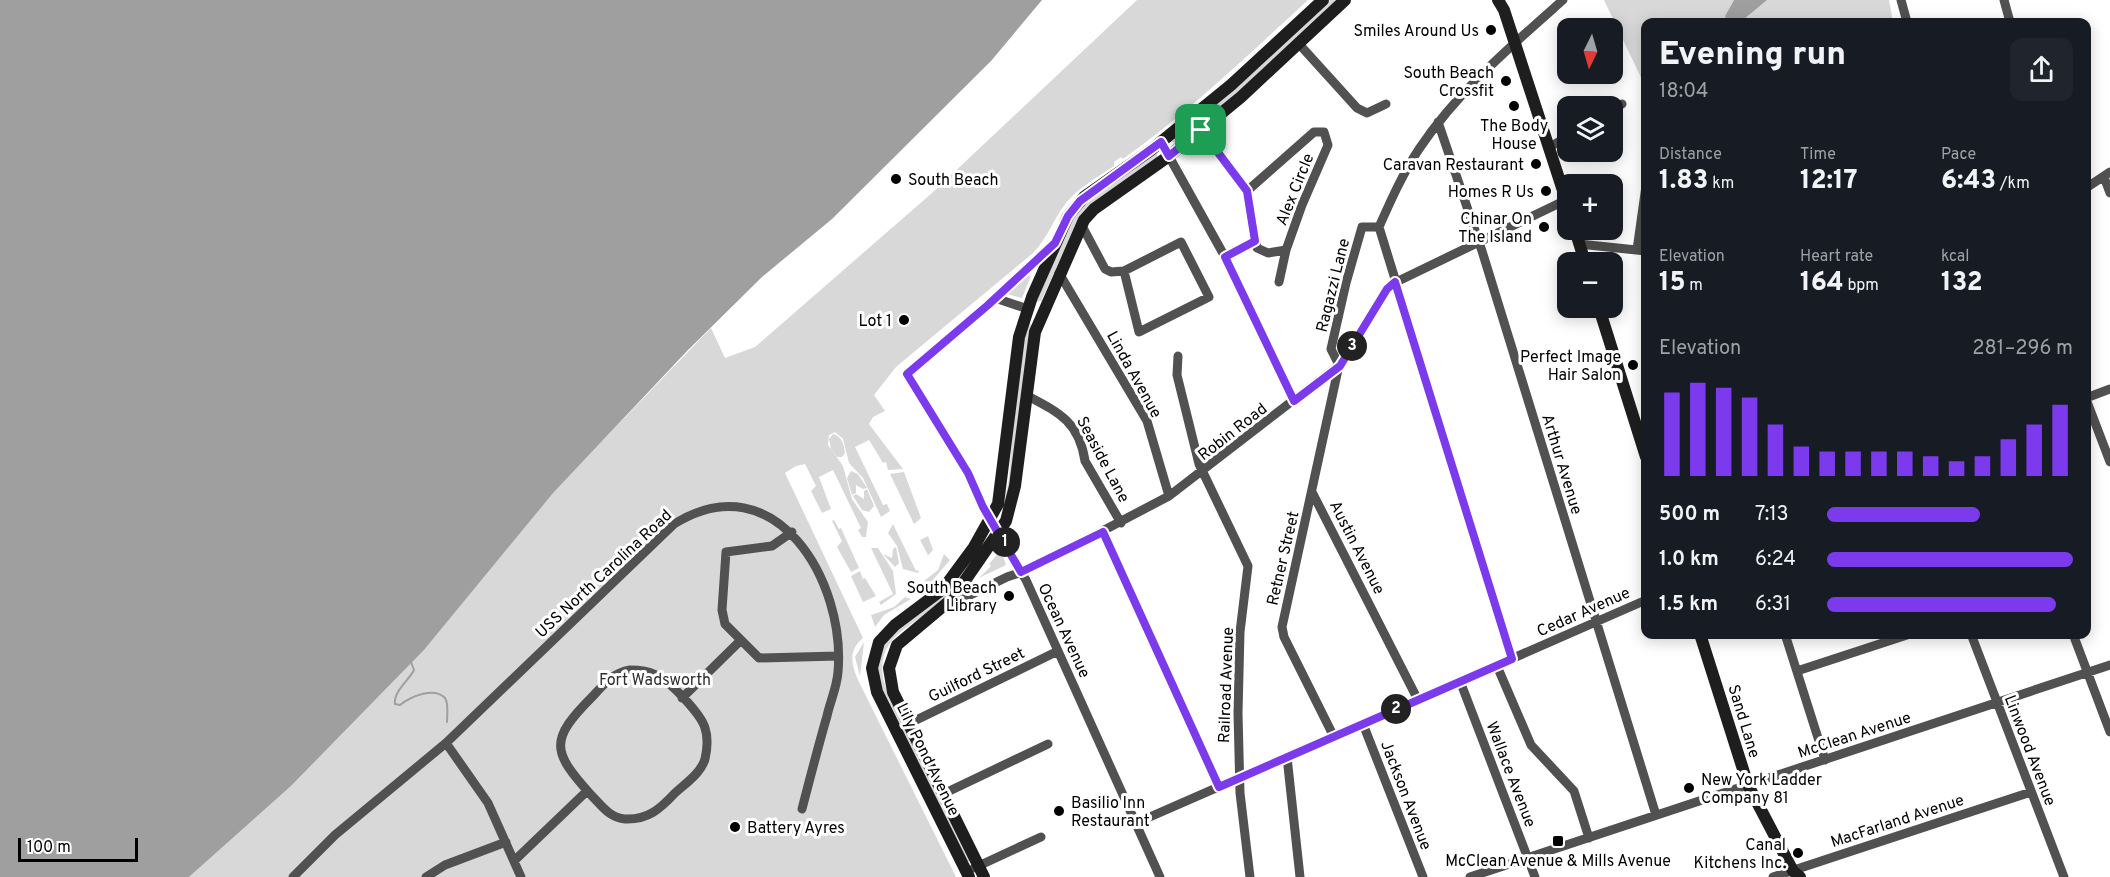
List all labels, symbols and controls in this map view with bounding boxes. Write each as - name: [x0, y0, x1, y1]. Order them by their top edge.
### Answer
- north arrow: [1557, 18, 1623, 84]
- map controls: [1557, 18, 1623, 318]
- place label: Smiles Around Us: [1353, 22, 1479, 42]
- marker: Smiles Around Us: [1484, 23, 1498, 37]
- text: Evening run: [1659, 35, 1846, 77]
- button: share: [2010, 38, 2073, 101]
- place label: South Beach Crossfit: [1403, 64, 1494, 102]
- marker: South Beach Crossfit: [1499, 74, 1513, 88]
- text: 18:04: [1659, 79, 1708, 105]
- button: layers: [1557, 96, 1623, 162]
- marker: The Body House: [1507, 99, 1521, 113]
- pin: [1175, 104, 1226, 155]
- icon: arrive: [1184, 113, 1217, 146]
- place label: The Body House: [1480, 117, 1548, 155]
- text: Distance: [1659, 145, 1722, 165]
- text: Time: [1800, 145, 1836, 165]
- text: Pace: [1941, 145, 1976, 165]
- street label: Alex Circle: [1272, 151, 1319, 229]
- place label: Caravan Restaurant: [1383, 156, 1524, 176]
- marker: Caravan Restaurant: [1529, 157, 1543, 171]
- text: 1.83: [1659, 165, 1708, 198]
- text: 12:17: [1800, 165, 1858, 198]
- text: 6:43: [1941, 165, 1996, 198]
- place label: South Beach: [908, 171, 999, 191]
- marker: South Beach: [889, 172, 903, 186]
- button: +: [1557, 174, 1623, 240]
- text: km: [1708, 174, 1734, 194]
- text: /km: [1996, 174, 2030, 194]
- place label: Homes R Us: [1448, 183, 1534, 203]
- marker: Homes R Us: [1539, 184, 1553, 198]
- place label: Chinar On The Island: [1458, 210, 1532, 248]
- marker: Chinar On The Island: [1537, 220, 1551, 234]
- street label: Ragazzi Lane: [1313, 236, 1355, 335]
- text: Elevation: [1659, 247, 1725, 267]
- text: Heart rate: [1800, 247, 1873, 267]
- text: kcal: [1941, 247, 1969, 267]
- button: −: [1557, 252, 1623, 318]
- text: 15: [1659, 267, 1685, 300]
- text: 164: [1800, 267, 1844, 300]
- text: 132: [1941, 267, 1983, 300]
- text: m: [1685, 276, 1703, 296]
- text: bpm: [1844, 276, 1879, 296]
- place label: Lot 1: [859, 312, 892, 332]
- marker: Lot 1: [897, 313, 911, 327]
- street label: Linda Avenue: [1101, 328, 1165, 422]
- pin: 3: [1337, 331, 1367, 361]
- text: 3: [1347, 336, 1357, 356]
- text: Elevation: [1659, 336, 1741, 362]
- text: 281–296 m: [1972, 336, 2073, 362]
- place label: Perfect Image Hair Salon: [1520, 348, 1621, 386]
- marker: Perfect Image Hair Salon: [1626, 358, 1640, 372]
- street label: Robin Road: [1195, 399, 1272, 466]
- street label: Arthur Avenue: [1536, 412, 1586, 517]
- street label: Seaside Lane: [1071, 413, 1133, 506]
- street label: Austin Avenue: [1324, 498, 1388, 598]
- text: 500 m: [1659, 502, 1720, 528]
- text: 7:13: [1755, 502, 1789, 528]
- street label: USS North Carolina Road: [532, 506, 677, 643]
- street label: Retner Street: [1263, 509, 1305, 608]
- pin: 1: [990, 527, 1020, 557]
- text: 1: [1002, 532, 1008, 552]
- text: 1.0 km: [1659, 547, 1719, 573]
- text: 6:24: [1755, 547, 1796, 573]
- place label: South Beach Library: [906, 579, 997, 617]
- street label: Ocean Avenue: [1032, 580, 1094, 681]
- street label: Cedar Avenue: [1534, 583, 1633, 642]
- marker: South Beach Library: [1002, 589, 1016, 603]
- text: 1.5 km: [1659, 592, 1718, 618]
- text: 6:31: [1755, 592, 1791, 618]
- street label: Railroad Avenue: [1215, 627, 1239, 744]
- street label: Guilford Street: [925, 644, 1028, 708]
- park label: Fort Wadsworth: [599, 671, 711, 691]
- street label: Sand Lane: [1722, 682, 1764, 761]
- street label: Linwood Avenue: [1999, 692, 2059, 809]
- pin: 2: [1381, 694, 1411, 724]
- text: 2: [1391, 699, 1401, 719]
- street label: Lily Pond Avenue: [891, 700, 963, 820]
- street label: McClean Avenue: [1795, 708, 1914, 764]
- street label: Wallace Avenue: [1481, 719, 1540, 831]
- street label: Jackson Avenue: [1375, 738, 1435, 853]
- place label: New York Ladder Company 81: [1701, 771, 1822, 809]
- marker: New York Ladder Company 81: [1682, 781, 1696, 795]
- street label: MacFarland Avenue: [1828, 791, 1967, 853]
- place label: Basilio Inn Restaurant: [1071, 794, 1150, 832]
- marker: Basilio Inn Restaurant: [1052, 804, 1066, 818]
- place label: Battery Ayres: [747, 819, 845, 839]
- marker: Battery Ayres: [728, 820, 742, 834]
- marker: McClean Avenue & Mills Avenue: [1551, 834, 1565, 848]
- scale bar: [18, 835, 138, 862]
- place label: Canal Kitchens Inc.: [1694, 836, 1786, 874]
- text: 100 m: [27, 838, 71, 858]
- marker: Canal Kitchens Inc.: [1791, 846, 1805, 860]
- place label: McClean Avenue & Mills Avenue: [1445, 852, 1671, 872]

